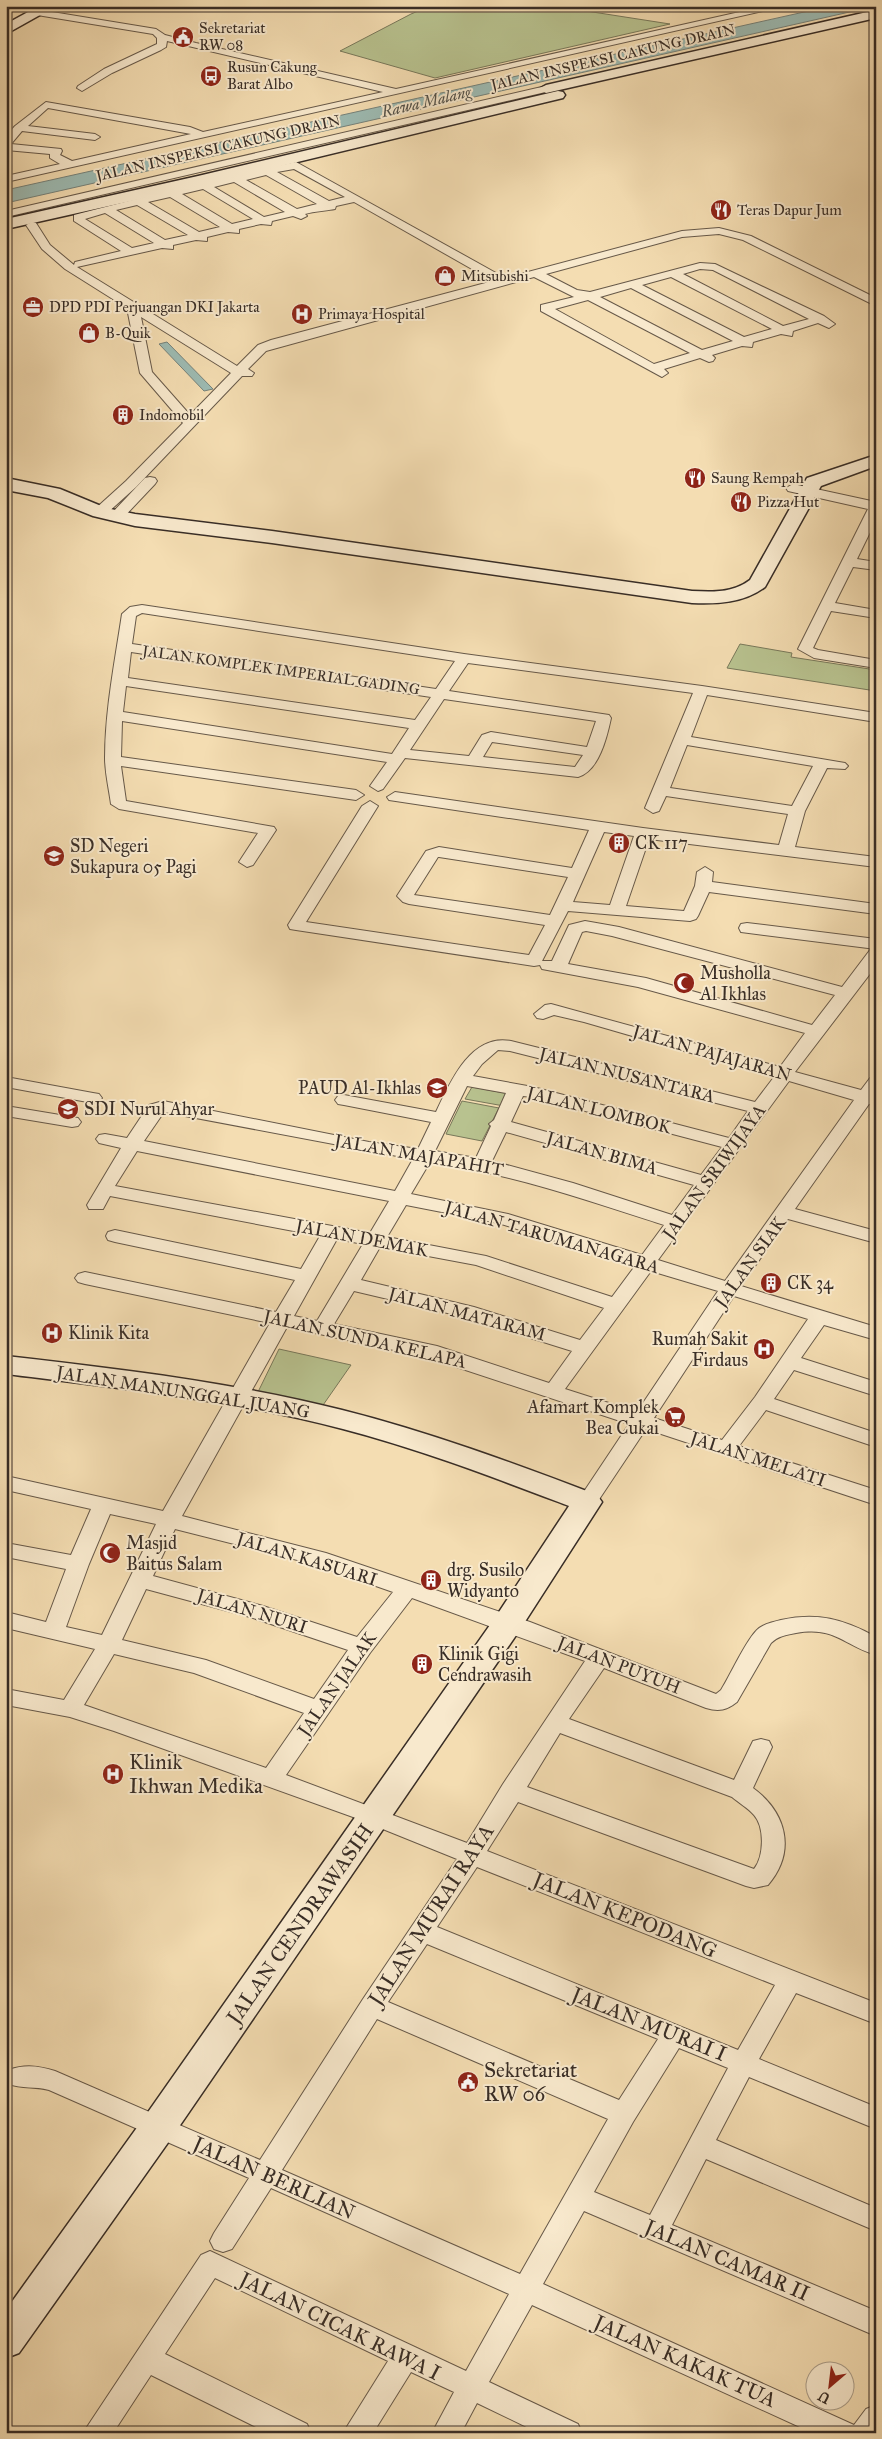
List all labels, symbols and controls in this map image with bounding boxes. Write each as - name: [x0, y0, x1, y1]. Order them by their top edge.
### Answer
- place label: Sekretariat RW 08: [199, 19, 266, 54]
- street label: JALAN INSPEKSI CAKUNG DRAIN: [487, 20, 737, 95]
- public building icon: Sekretariat RW 08: [171, 25, 195, 49]
- place label: Rusun Cakung Barat Albo: [227, 58, 318, 93]
- bus stop icon: Rusun Cakung Barat Albo: [199, 64, 223, 88]
- water label: Rawa Malang: [378, 82, 474, 121]
- street label: JALAN INSPEKSI CAKUNG DRAIN: [92, 111, 342, 186]
- restaurant icon: Teras Dapur Jum: [709, 198, 733, 222]
- place label: Teras Dapur Jum: [737, 201, 842, 220]
- shop icon: Mitsubishi: [433, 264, 457, 288]
- place label: Mitsubishi: [461, 267, 529, 285]
- office icon: DPD PDI Perjuangan DKI Jakarta: [21, 295, 45, 319]
- place label: DPD PDI Perjuangan DKI Jakarta: [49, 298, 260, 317]
- hospital icon: Primaya Hospital: [290, 302, 314, 326]
- place label: Primaya Hospital: [318, 305, 426, 323]
- shop icon: B-Quik: [77, 321, 101, 345]
- place label: B-Quik: [105, 324, 151, 342]
- building icon: Indomobil: [111, 403, 135, 427]
- place label: Indomobil: [139, 406, 205, 424]
- restaurant icon: Saung Rempah: [683, 466, 707, 490]
- place label: Saung Rempah: [711, 469, 804, 487]
- restaurant icon: Pizza Hut: [729, 490, 753, 514]
- place label: Pizza Hut: [757, 493, 820, 511]
- street label: JALAN KOMPLEK IMPERIAL GADING: [139, 641, 421, 699]
- building icon: CK 117: [607, 831, 631, 855]
- place label: CK 117: [635, 832, 688, 854]
- place label: SD Negeri Sukapura 05 Pagi: [70, 835, 196, 879]
- school or university icon: SD Negeri Sukapura 05 Pagi: [42, 844, 66, 868]
- place label: Musholla Al Ikhlas: [699, 962, 771, 1005]
- mosque icon: Musholla Al Ikhlas: [672, 971, 696, 995]
- street label: JALAN PAJAJARAN: [628, 1019, 794, 1087]
- street label: JALAN NUSANTARA: [535, 1042, 717, 1108]
- school or university icon: PAUD Al-Ikhlas: [425, 1076, 449, 1100]
- place label: PAUD Al-Ikhlas: [298, 1077, 421, 1099]
- street label: JALAN LOMBOK: [522, 1081, 675, 1140]
- school or university icon: SDI Nurul Ahyar: [56, 1097, 80, 1121]
- place label: SDI Nurul Ahyar: [84, 1098, 214, 1120]
- street label: JALAN SRIWIJAYA: [656, 1100, 771, 1246]
- street label: JALAN BIMA: [542, 1126, 660, 1180]
- street label: JALAN MAJAPAHIT: [331, 1129, 505, 1182]
- street label: JALAN TARUMANAGARA: [440, 1195, 662, 1279]
- street label: JALAN SIAK: [708, 1211, 792, 1314]
- street label: JALAN DEMAK: [292, 1214, 431, 1263]
- building icon: CK 34: [759, 1271, 783, 1295]
- place label: CK 34: [787, 1272, 834, 1294]
- street label: JALAN MATARAM: [384, 1282, 548, 1347]
- street label: JALAN SUNDA KELAPA: [259, 1304, 469, 1374]
- hospital icon: Klinik Kita: [40, 1321, 64, 1345]
- place label: Klinik Kita: [68, 1322, 150, 1344]
- place label: Rumah Sakit Firdaus: [652, 1328, 749, 1371]
- hospital icon: Rumah Sakit Firdaus: [752, 1337, 776, 1361]
- street label: JALAN MANUNGGAL JUANG: [53, 1361, 311, 1424]
- place label: Afamart Komplek Bea Cukai: [526, 1396, 660, 1439]
- supermarket icon: Afamart Komplek Bea Cukai: [663, 1405, 687, 1429]
- street label: JALAN MELATI: [685, 1426, 829, 1492]
- street label: JALAN KASUARI: [232, 1527, 380, 1592]
- place label: Masjid Baitus Salam: [126, 1532, 222, 1575]
- mosque icon: Masjid Baitus Salam: [98, 1541, 122, 1565]
- place label: drg. Susilo Widyanto: [447, 1559, 524, 1602]
- building icon: drg. Susilo Widyanto: [419, 1568, 443, 1592]
- street label: JALAN NURI: [192, 1583, 310, 1639]
- street label: JALAN JALAK: [292, 1627, 383, 1743]
- street label: JALAN PUYUH: [552, 1631, 684, 1700]
- place label: Klinik Gigi Cendrawasih: [438, 1643, 532, 1686]
- building icon: Klinik Gigi Cendrawasih: [410, 1652, 434, 1676]
- place label: Klinik Ikhwan Medika: [129, 1749, 263, 1799]
- hospital icon: Klinik Ikhwan Medika: [101, 1762, 125, 1786]
- street label: JALAN CENDRAWASIH: [220, 1819, 379, 2031]
- street label: JALAN MURAI RAYA: [362, 1819, 499, 2012]
- street label: JALAN KEPODANG: [527, 1865, 721, 1964]
- street label: JALAN MURAI I: [566, 1980, 730, 2067]
- place label: Sekretariat RW 06: [484, 2057, 578, 2107]
- public building icon: Sekretariat RW 06: [456, 2070, 480, 2094]
- street label: JALAN BERLIAN: [187, 2130, 359, 2226]
- street label: JALAN CAMAR II: [639, 2213, 813, 2306]
- street label: JALAN CICAK RAWA I: [233, 2265, 445, 2386]
- street label: JALAN KAKAK TUA: [588, 2308, 780, 2413]
- north arrow: [804, 2362, 854, 2412]
- text: U: [814, 2386, 833, 2407]

